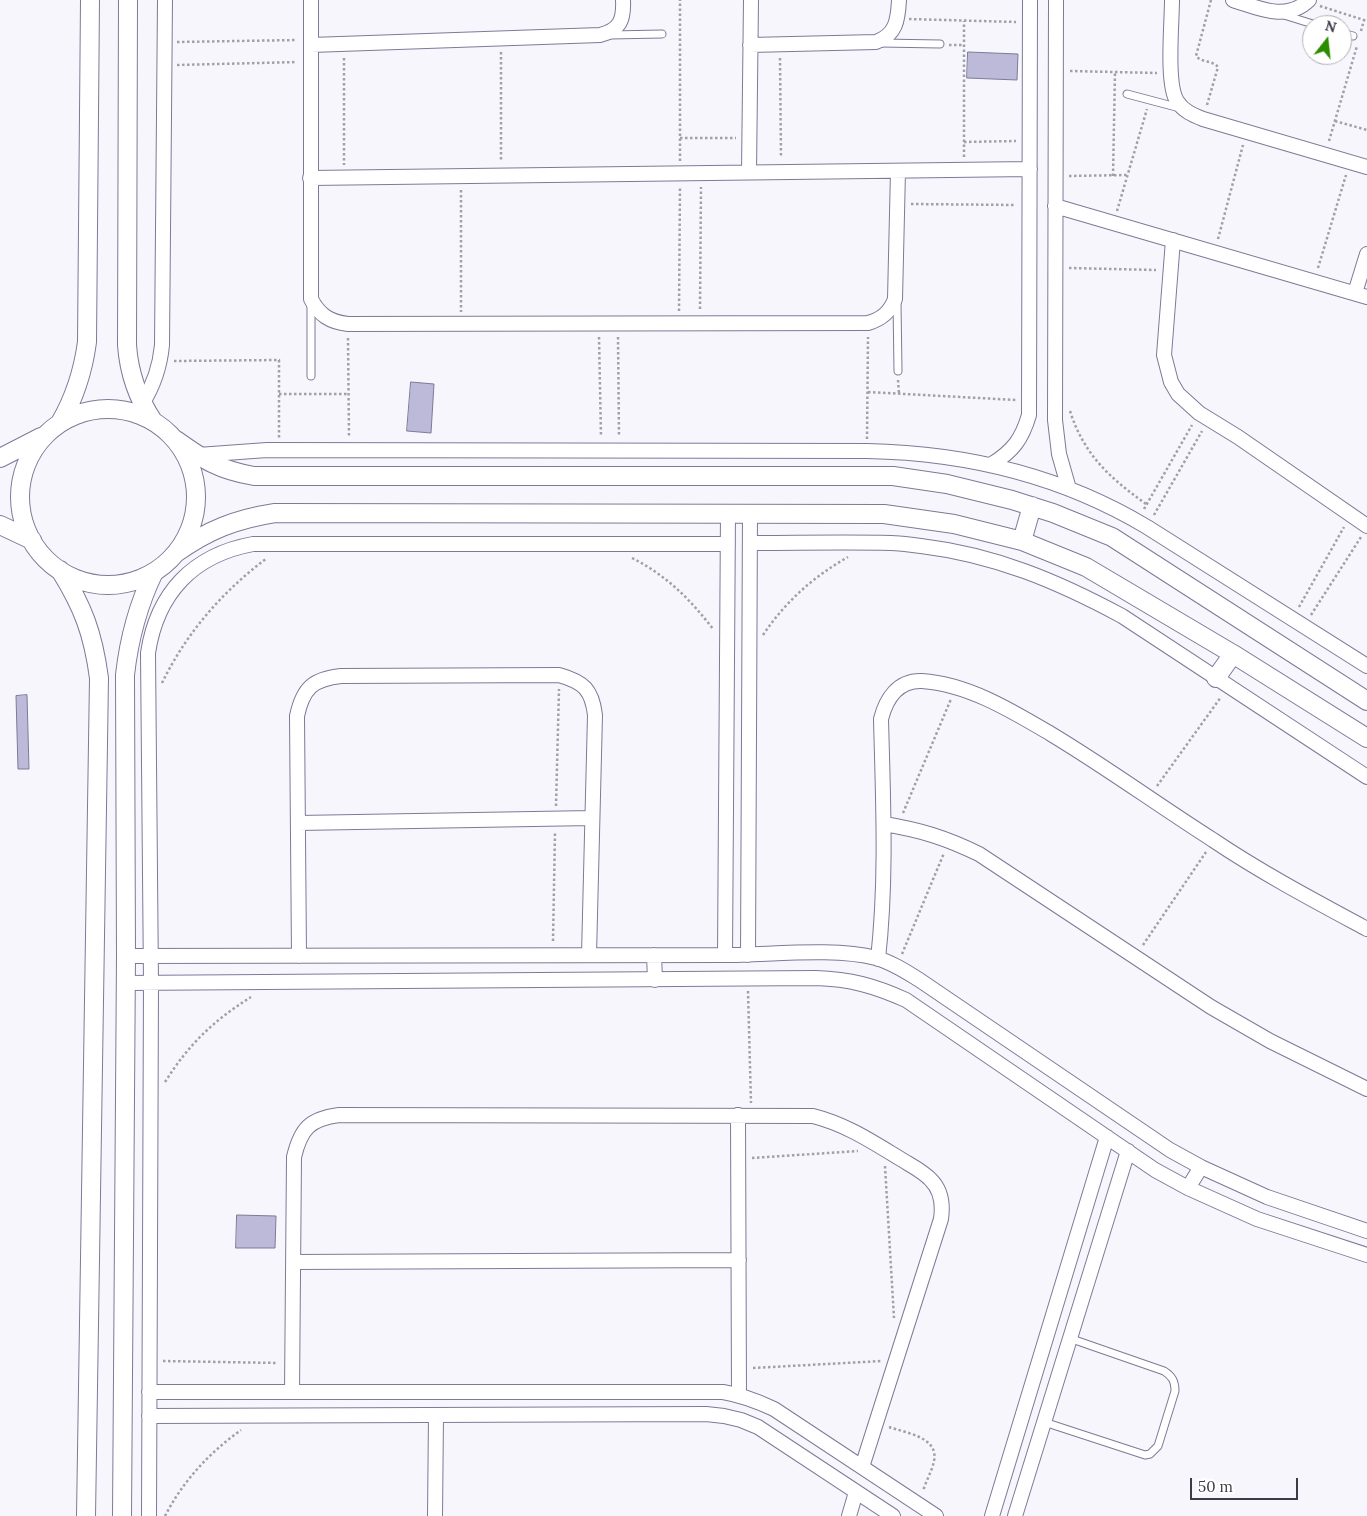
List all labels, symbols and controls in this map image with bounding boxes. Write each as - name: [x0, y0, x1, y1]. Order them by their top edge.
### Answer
- north arrow: [1302, 15, 1352, 65]
- text: N: [1323, 16, 1339, 37]
- scale bar: [1192, 1468, 1300, 1500]
- text: 50 m: [1198, 1477, 1233, 1496]

